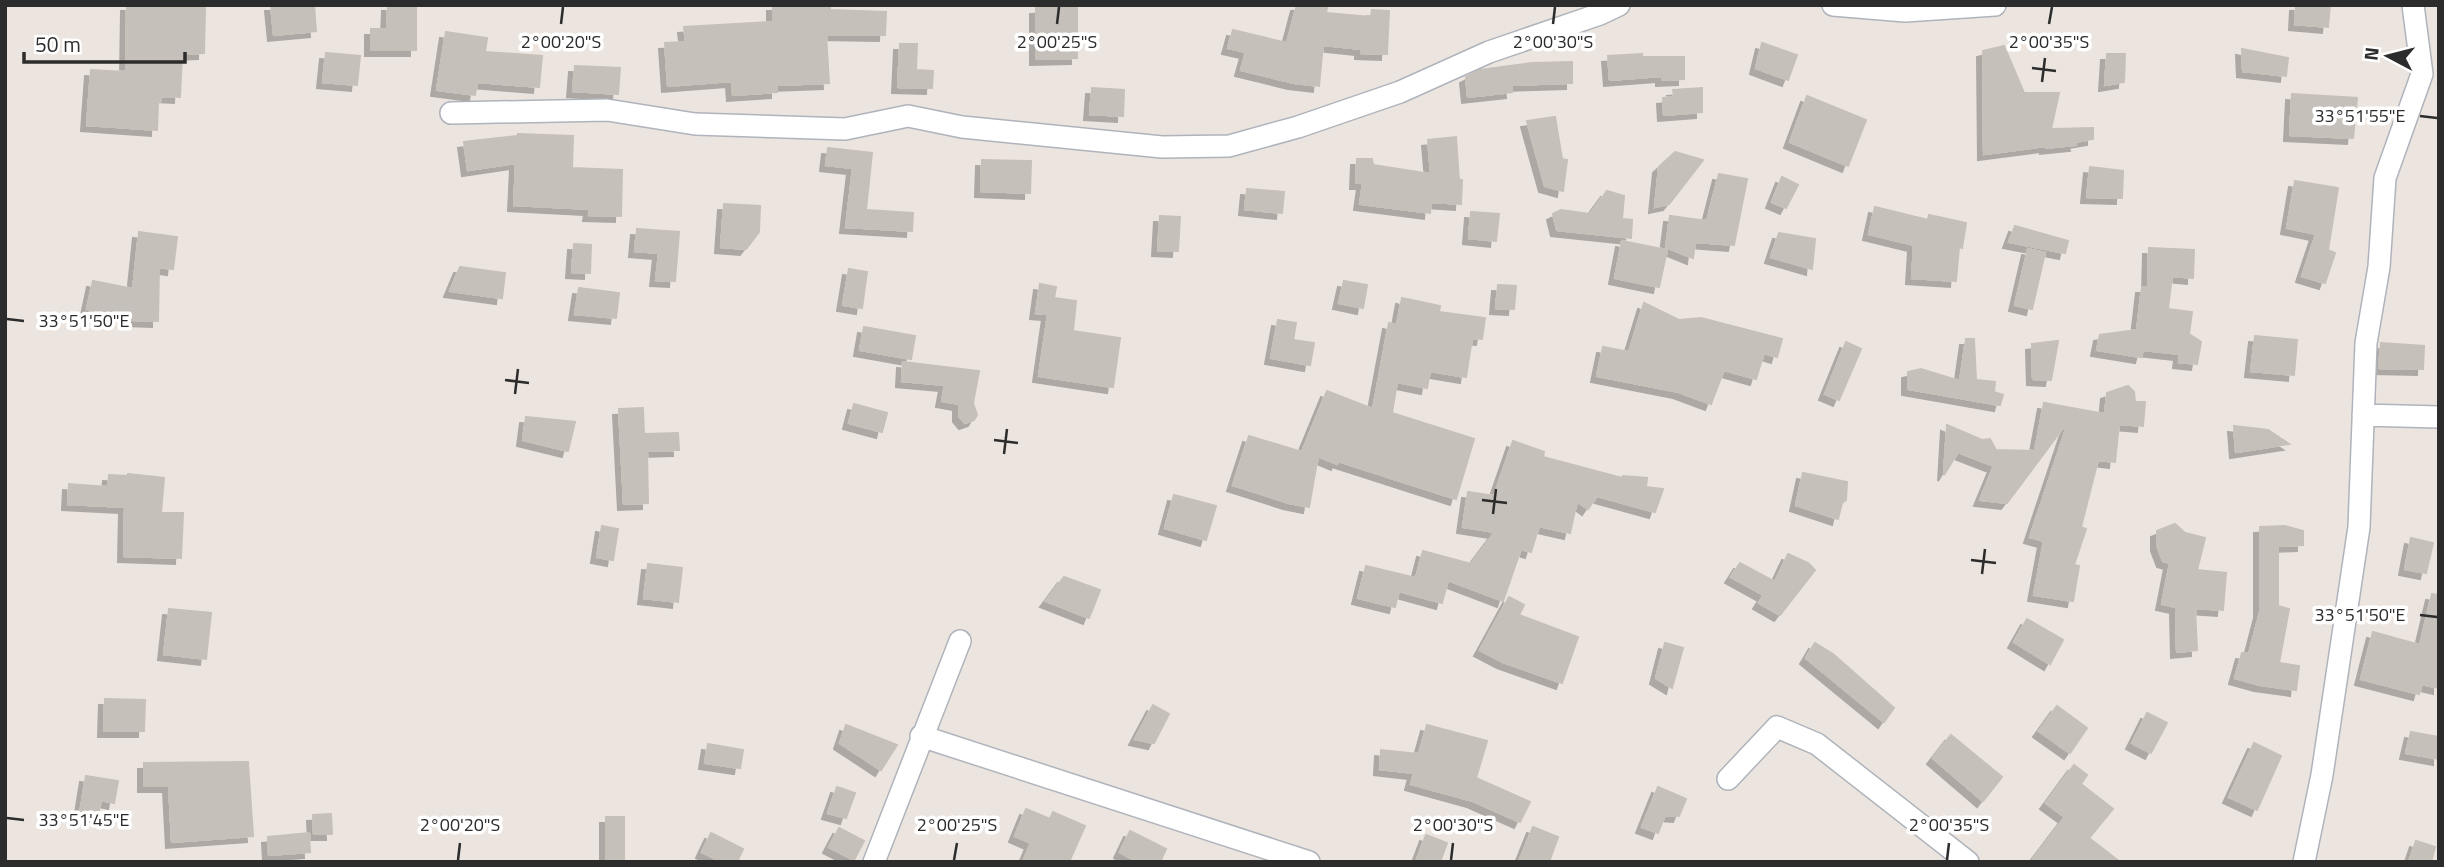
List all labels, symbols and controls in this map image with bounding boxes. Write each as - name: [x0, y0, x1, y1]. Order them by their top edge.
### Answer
- scale bar: [24, 21, 186, 65]
- north arrow: [2353, 21, 2423, 91]
- text: 50 m: [35, 28, 81, 60]
- text: 2°00'20"S: [521, 28, 601, 55]
- text: 2°00'25"S: [1017, 28, 1097, 55]
- text: 2°00'30"S: [1513, 28, 1593, 55]
- text: 2°00'35"S: [2009, 28, 2089, 55]
- text: N: [2355, 46, 2386, 62]
- text: 33°51'55"E: [2315, 102, 2406, 129]
- text: 33°51'50"E: [39, 307, 130, 334]
- text: 33°51'50"E: [2315, 601, 2406, 628]
- text: 33°51'45"E: [39, 806, 130, 833]
- text: 2°00'20"S: [420, 811, 500, 838]
- text: 2°00'25"S: [917, 811, 997, 838]
- text: 2°00'30"S: [1413, 811, 1493, 838]
- text: 2°00'35"S: [1909, 811, 1989, 838]

